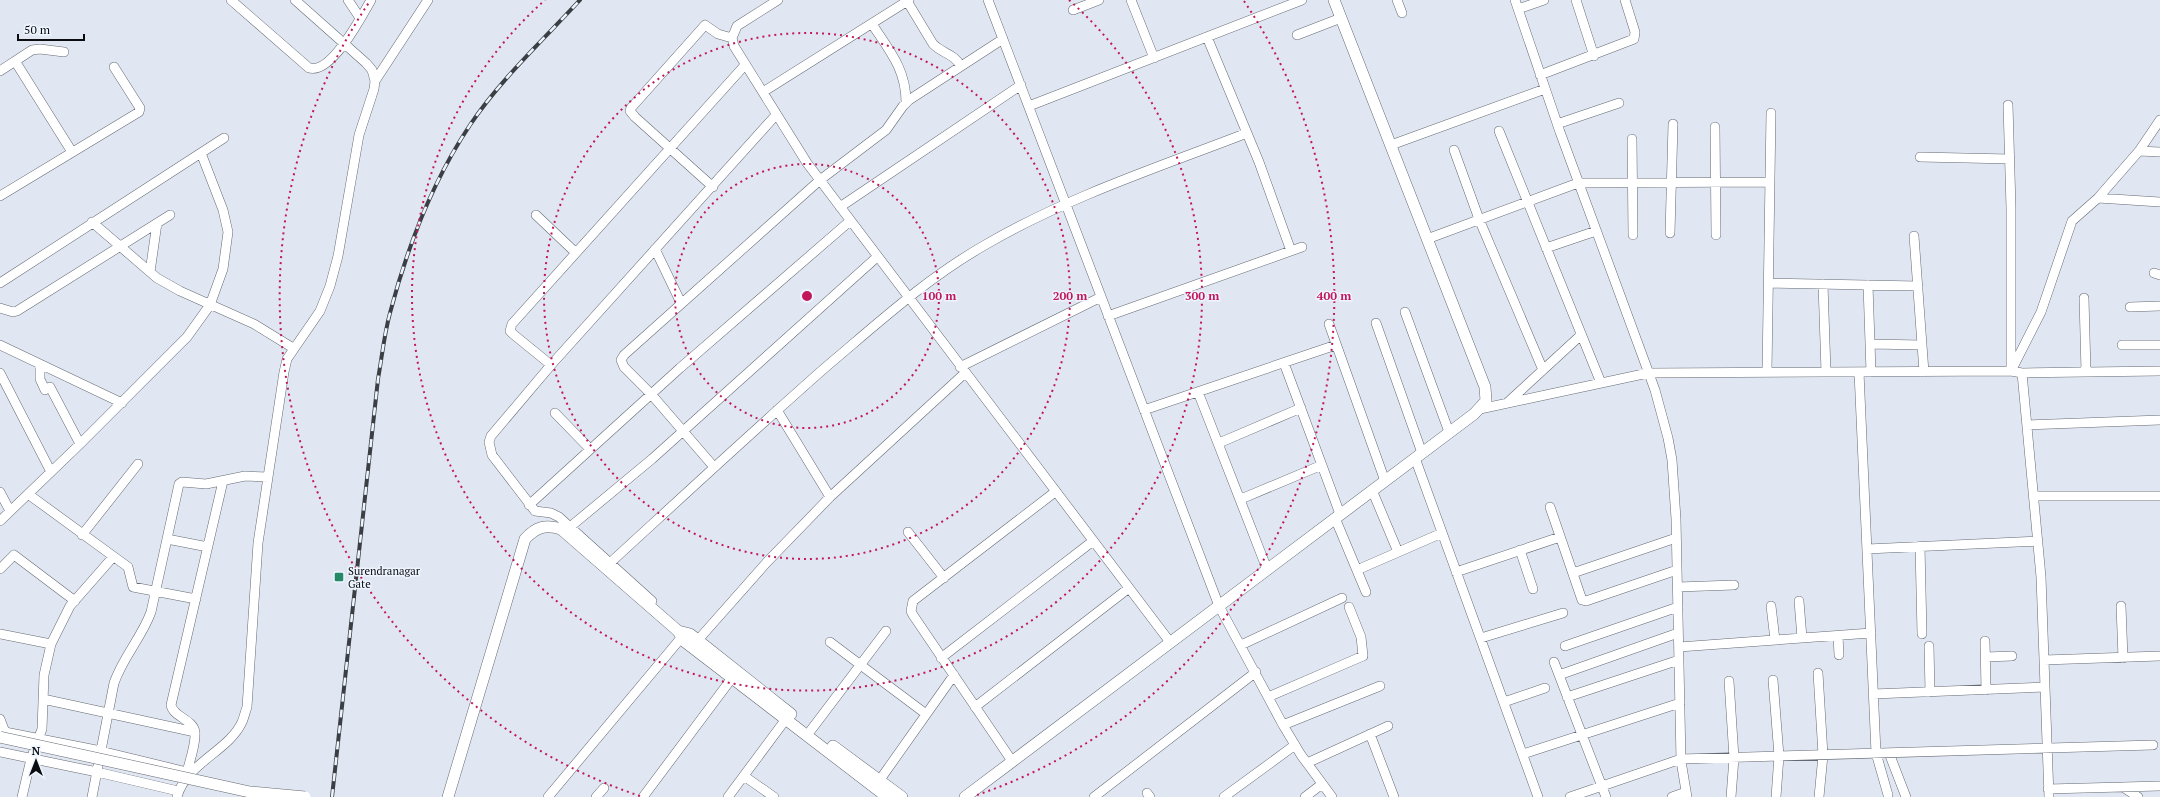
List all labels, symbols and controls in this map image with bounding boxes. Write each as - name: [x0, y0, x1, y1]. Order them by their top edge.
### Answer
- scale bar: [18, 16, 84, 42]
- text: 50 m: [24, 22, 51, 37]
- text: 100 m: [922, 288, 956, 303]
- text: 200 m: [1053, 288, 1087, 303]
- text: 300 m: [1185, 288, 1219, 303]
- text: 400 m: [1317, 288, 1351, 303]
- centre of rings: [800, 289, 814, 303]
- place label: Surendranagar Gate: [348, 564, 421, 591]
- marker: Surendranagar Gate: [333, 571, 345, 583]
- north arrow: [16, 741, 56, 781]
- text: N: [32, 744, 41, 758]

